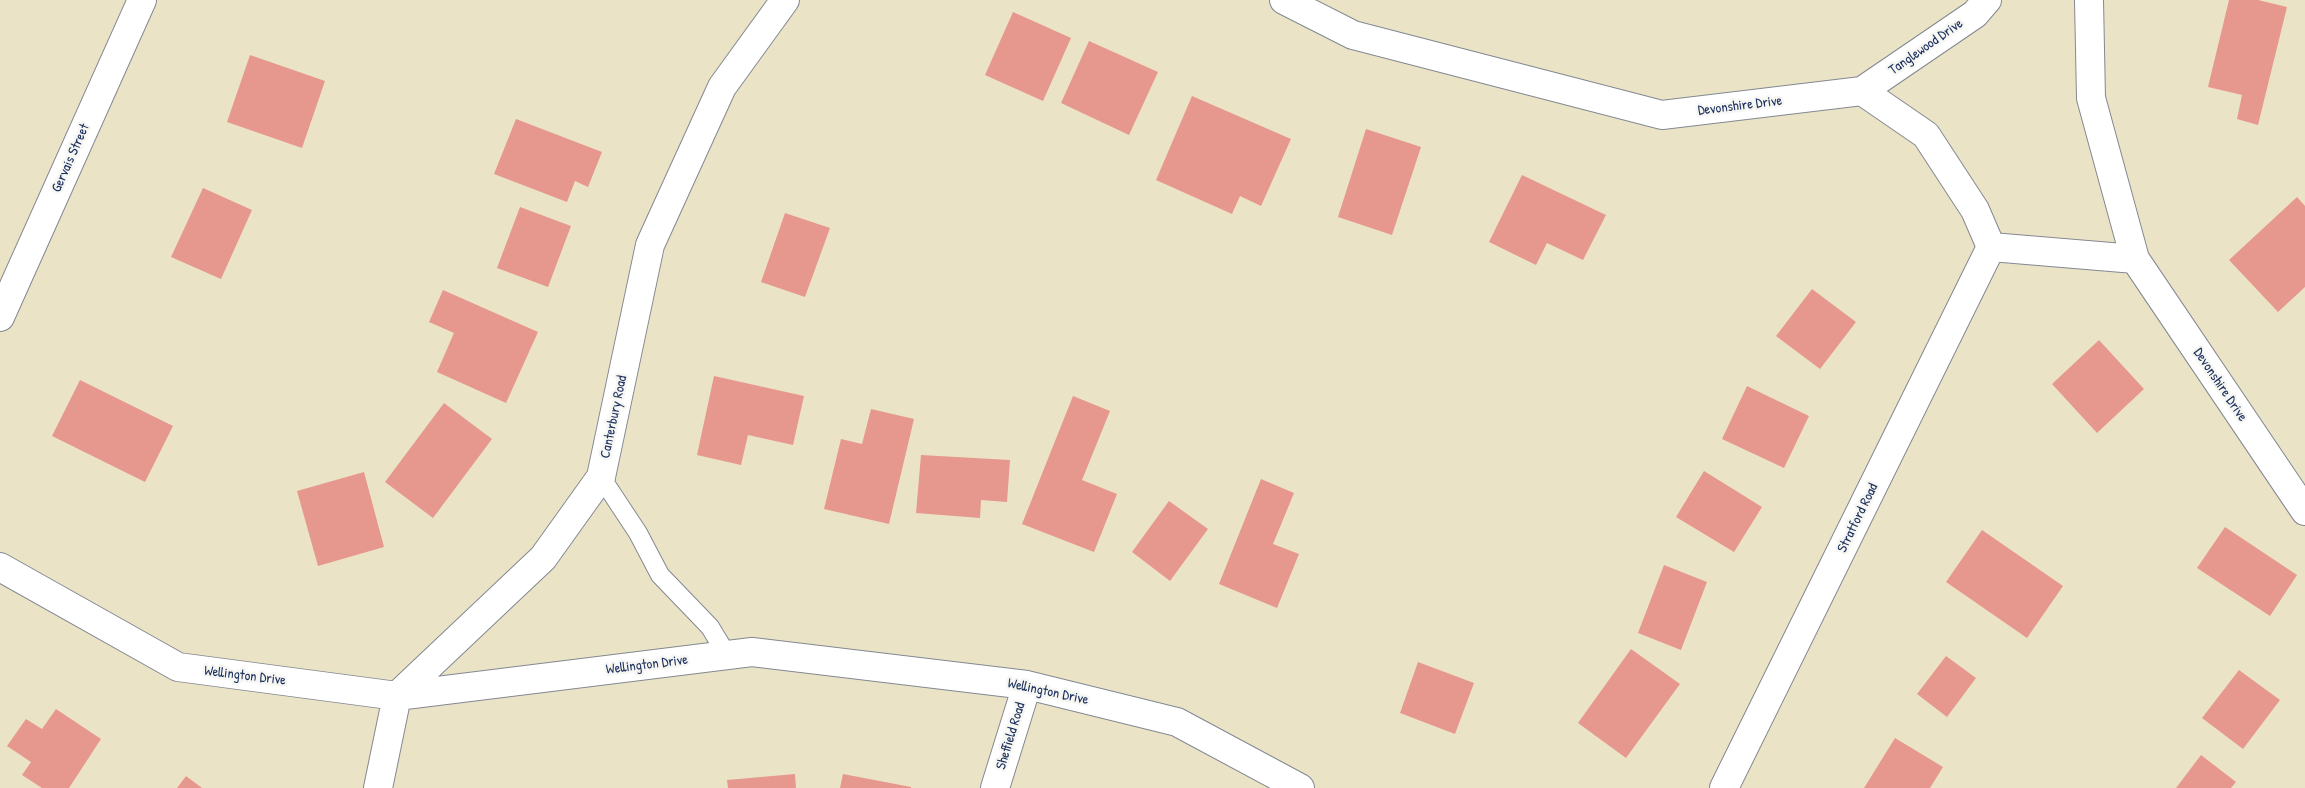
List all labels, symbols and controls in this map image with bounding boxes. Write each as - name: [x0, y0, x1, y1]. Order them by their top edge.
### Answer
- street label: Tanglewood Drive: [1886, 15, 1966, 79]
- street label: Devonshire Drive: [1697, 92, 1783, 120]
- street label: Gervais Street: [48, 121, 94, 195]
- street label: Devonshire Drive: [2189, 345, 2251, 425]
- street label: Canterbury Road: [597, 374, 631, 460]
- street label: Stratford Road: [1834, 481, 1882, 555]
- street label: Wellington Drive: [605, 652, 689, 678]
- street label: Wellington Drive: [203, 663, 287, 689]
- street label: Wellington Drive: [1006, 675, 1090, 709]
- street label: Sheffield Road: [993, 700, 1029, 772]

